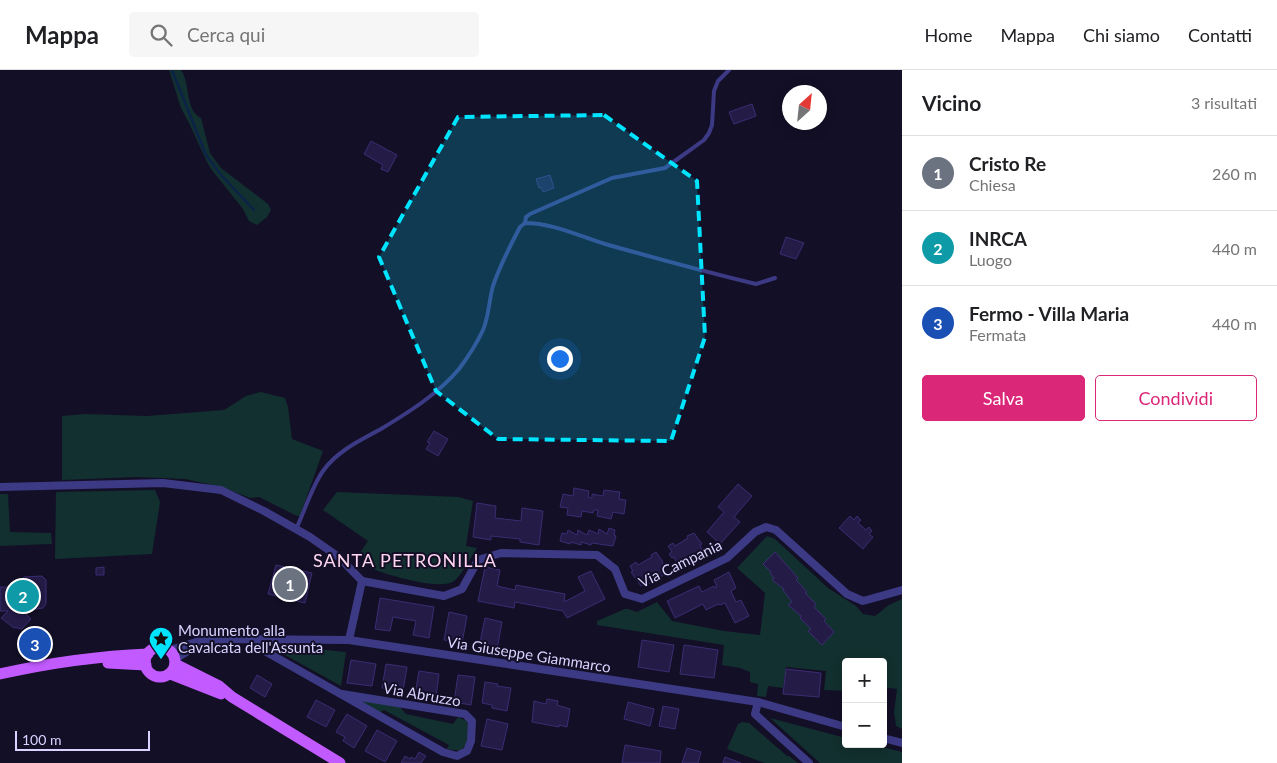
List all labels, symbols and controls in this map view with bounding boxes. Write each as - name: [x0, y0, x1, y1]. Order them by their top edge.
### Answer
- search box: [129, 12, 479, 57]
- text: Mappa: [25, 20, 99, 49]
- icon: search: [147, 21, 175, 49]
- text: Cerca qui: [187, 23, 265, 46]
- text: Home: [924, 24, 972, 46]
- text: Mappa: [1000, 24, 1055, 46]
- text: Chi siamo: [1083, 24, 1160, 46]
- text: Contatti: [1188, 24, 1252, 46]
- north arrow: [782, 85, 827, 130]
- text: Vicino: [922, 90, 981, 115]
- text: 3 risultati: [1191, 93, 1257, 112]
- text: Cristo Re: [969, 152, 1046, 175]
- text: 1: [933, 164, 943, 183]
- text: 260 m: [1212, 164, 1257, 183]
- text: Chiesa: [969, 175, 1016, 194]
- text: INRCA: [969, 227, 1027, 250]
- text: 2: [933, 239, 943, 258]
- text: 440 m: [1212, 239, 1257, 258]
- text: Luogo: [969, 250, 1012, 269]
- text: Fermo - Villa Maria: [969, 302, 1129, 325]
- text: 3: [933, 314, 943, 333]
- text: 440 m: [1212, 314, 1257, 333]
- text: Fermata: [969, 325, 1026, 344]
- your location: [547, 346, 573, 372]
- button: Salva: [922, 375, 1085, 421]
- button: Condividi: [1095, 375, 1257, 421]
- street label: Via Campania: [636, 535, 724, 591]
- district label: SANTA PETRONILLA: [313, 549, 497, 571]
- pin: 1: [274, 565, 306, 603]
- pin: 2: [7, 577, 39, 615]
- place label: Monumento alla Cavalcata dell'Assunta: [178, 621, 323, 656]
- pin: 3: [19, 625, 51, 663]
- place icon: Monumento alla Cavalcata dell'Assunta: [148, 626, 174, 660]
- street label: Via Giuseppe Giammarco: [446, 632, 612, 676]
- map controls: [842, 658, 887, 748]
- button: +: [842, 658, 887, 703]
- street label: Via Abruzzo: [382, 678, 462, 710]
- button: −: [842, 703, 887, 748]
- scale bar: [15, 728, 150, 751]
- text: 100 m: [22, 731, 61, 748]

